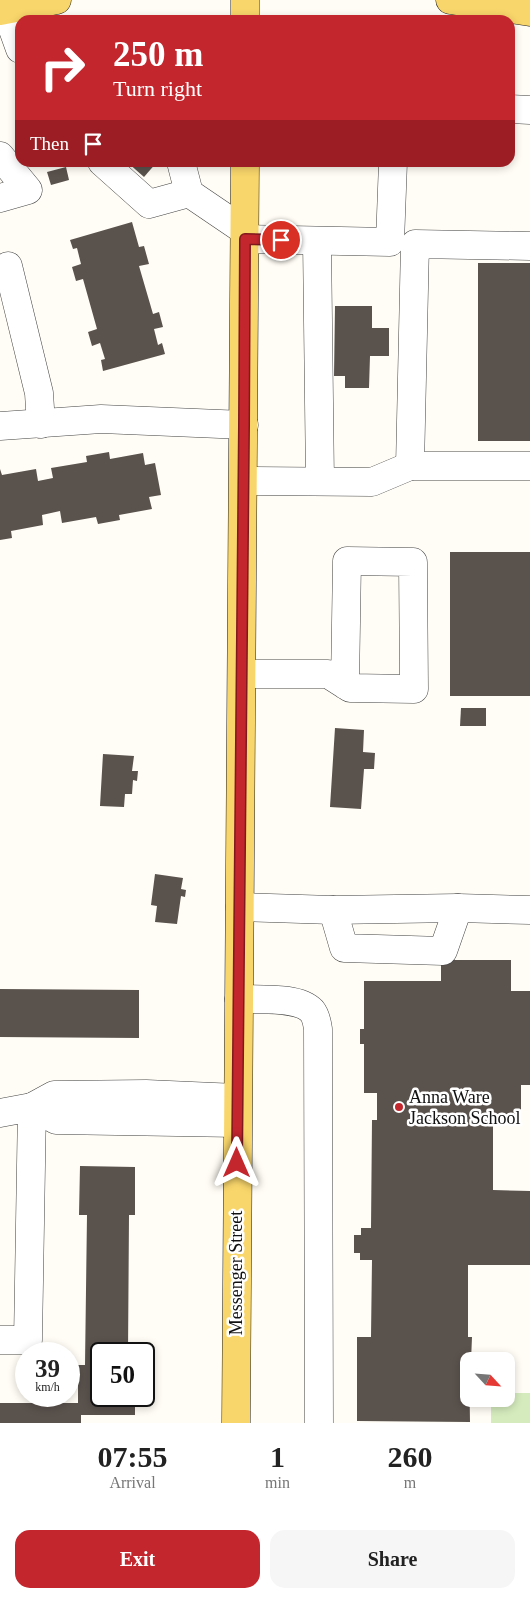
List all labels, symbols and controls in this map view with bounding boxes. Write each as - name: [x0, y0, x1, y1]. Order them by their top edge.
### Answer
- icon: right: [30, 35, 95, 100]
- text: 250 m: [113, 35, 203, 74]
- text: Turn right: [113, 76, 202, 101]
- icon: arrive: [79, 130, 107, 158]
- text: Then: [30, 133, 69, 154]
- pin: [260, 219, 302, 261]
- icon: arrive: [267, 226, 295, 254]
- place label: Anna Ware Jackson School: [409, 1087, 521, 1128]
- marker: Anna Ware Jackson School: [393, 1101, 405, 1113]
- position arrow: [210, 1136, 262, 1188]
- street label: Messenger Street: [226, 1211, 246, 1335]
- speed limit sign: 50: [90, 1342, 155, 1407]
- north arrow: [460, 1352, 515, 1408]
- map controls: [460, 1352, 515, 1407]
- text: 39: [35, 1355, 60, 1382]
- text: km/h: [35, 1380, 60, 1394]
- text: 07:55: [98, 1440, 168, 1473]
- text: 1: [270, 1440, 285, 1473]
- text: 260: [387, 1440, 432, 1473]
- text: Arrival: [109, 1474, 156, 1491]
- text: min: [265, 1474, 290, 1491]
- text: m: [404, 1474, 416, 1491]
- button: Exit: [15, 1530, 260, 1588]
- button: Share: [270, 1530, 515, 1588]

